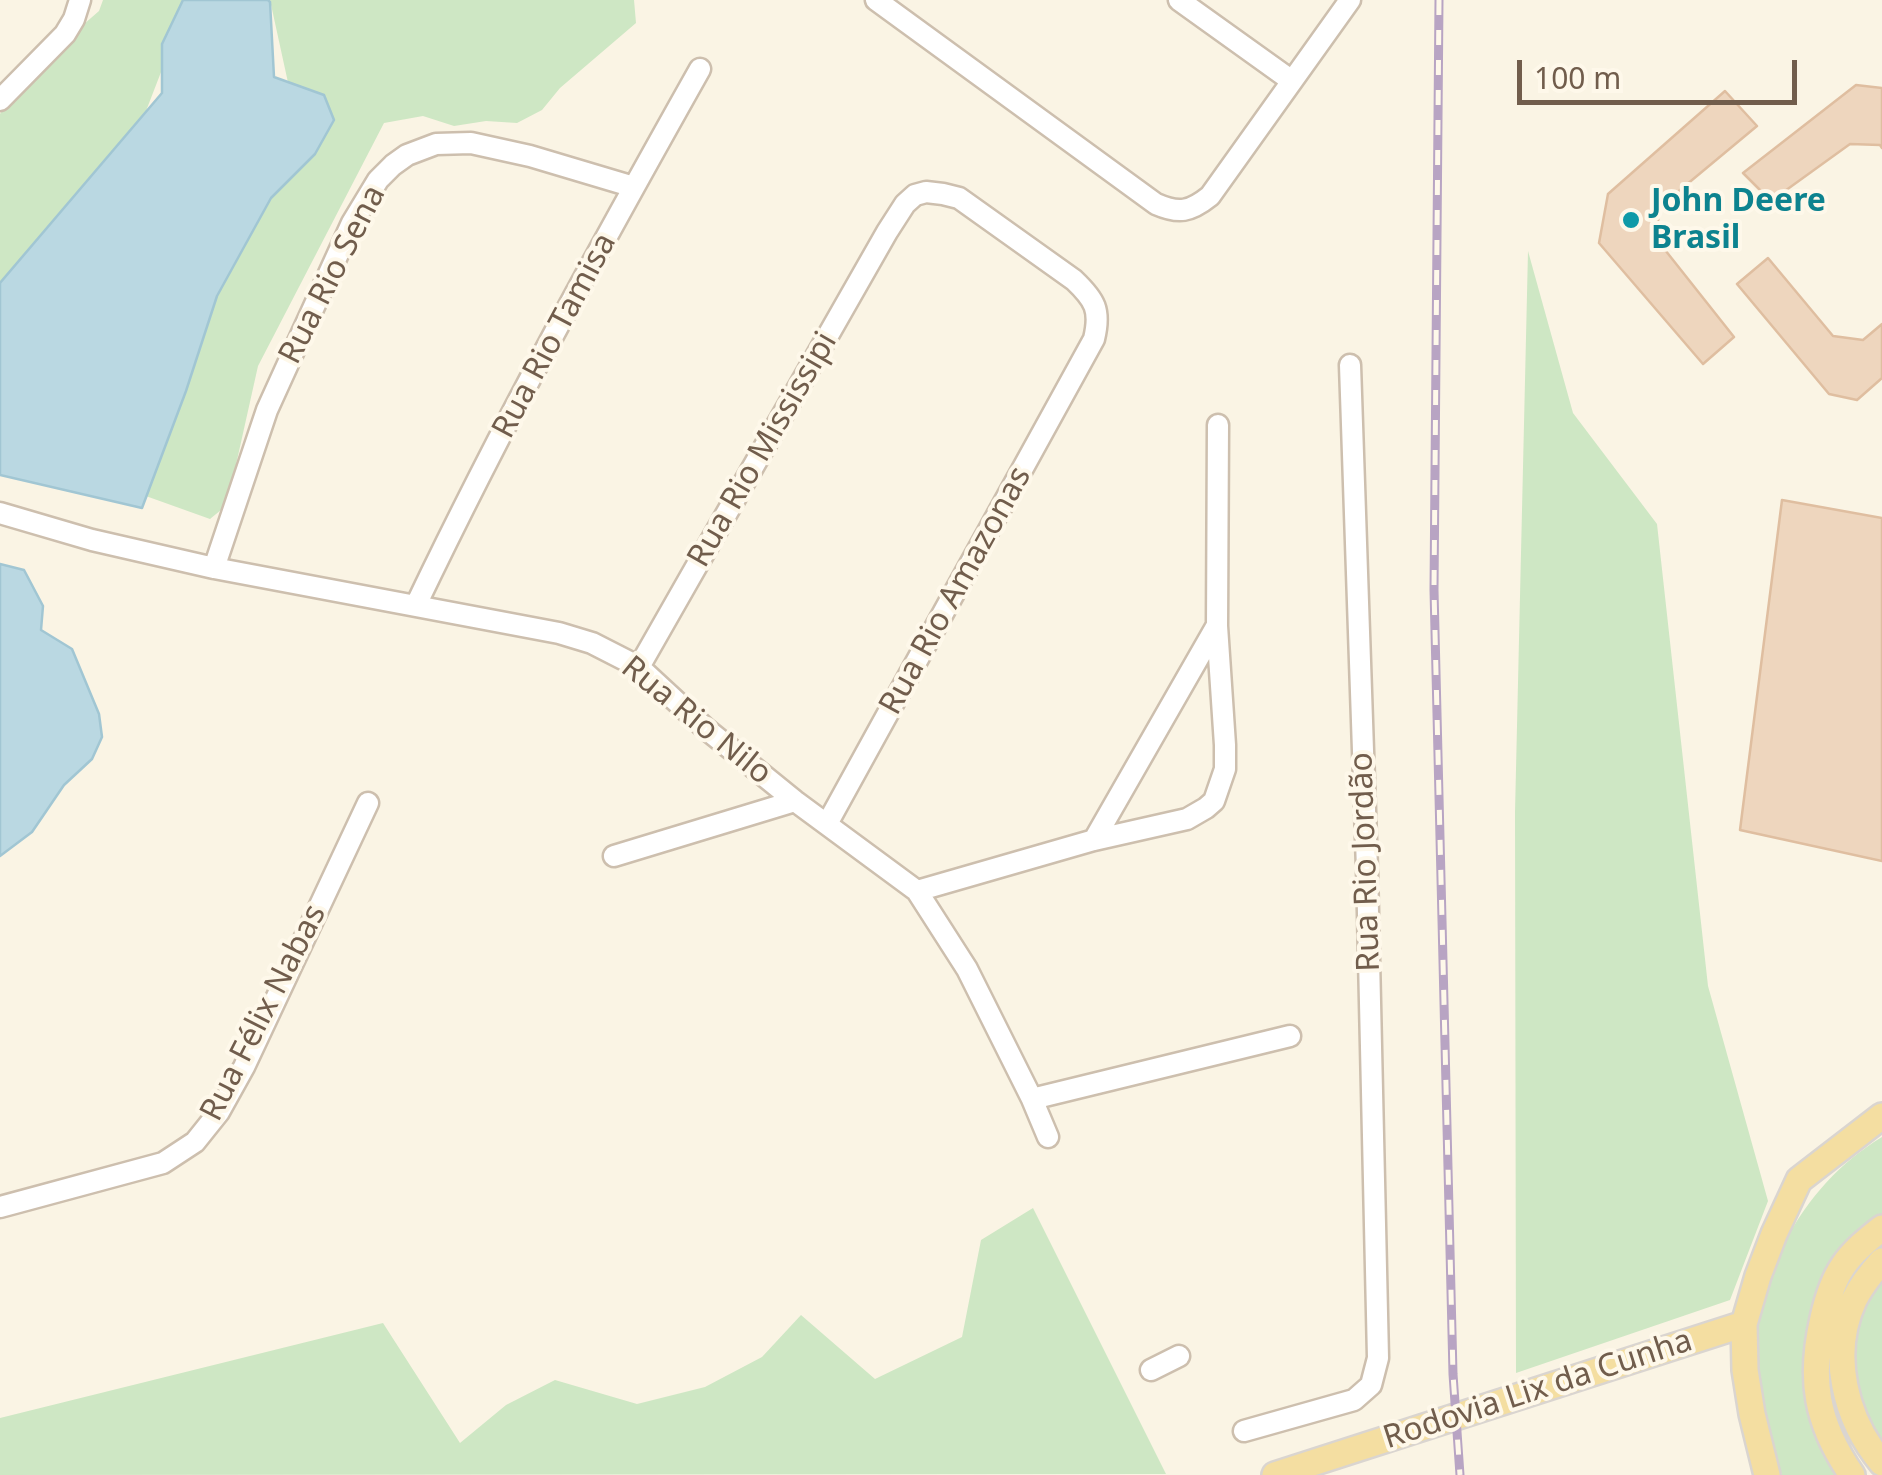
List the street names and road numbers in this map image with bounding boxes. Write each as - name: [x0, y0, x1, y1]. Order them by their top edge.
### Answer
- street label: Rua Rio Sena: [272, 179, 394, 371]
- street label: Rua Rio Tamisa: [485, 227, 625, 445]
- street label: Rua Rio Mississipi: [680, 326, 846, 574]
- street label: Rua Rio Amazonas: [872, 460, 1040, 722]
- street label: Rua Rio Nilo: [613, 649, 779, 793]
- street label: Rua Rio Jordão: [1343, 752, 1389, 972]
- street label: Rua Félix Nabas: [193, 898, 335, 1128]
- street label: Rodovia Lix da Cunha: [1379, 1322, 1697, 1458]

